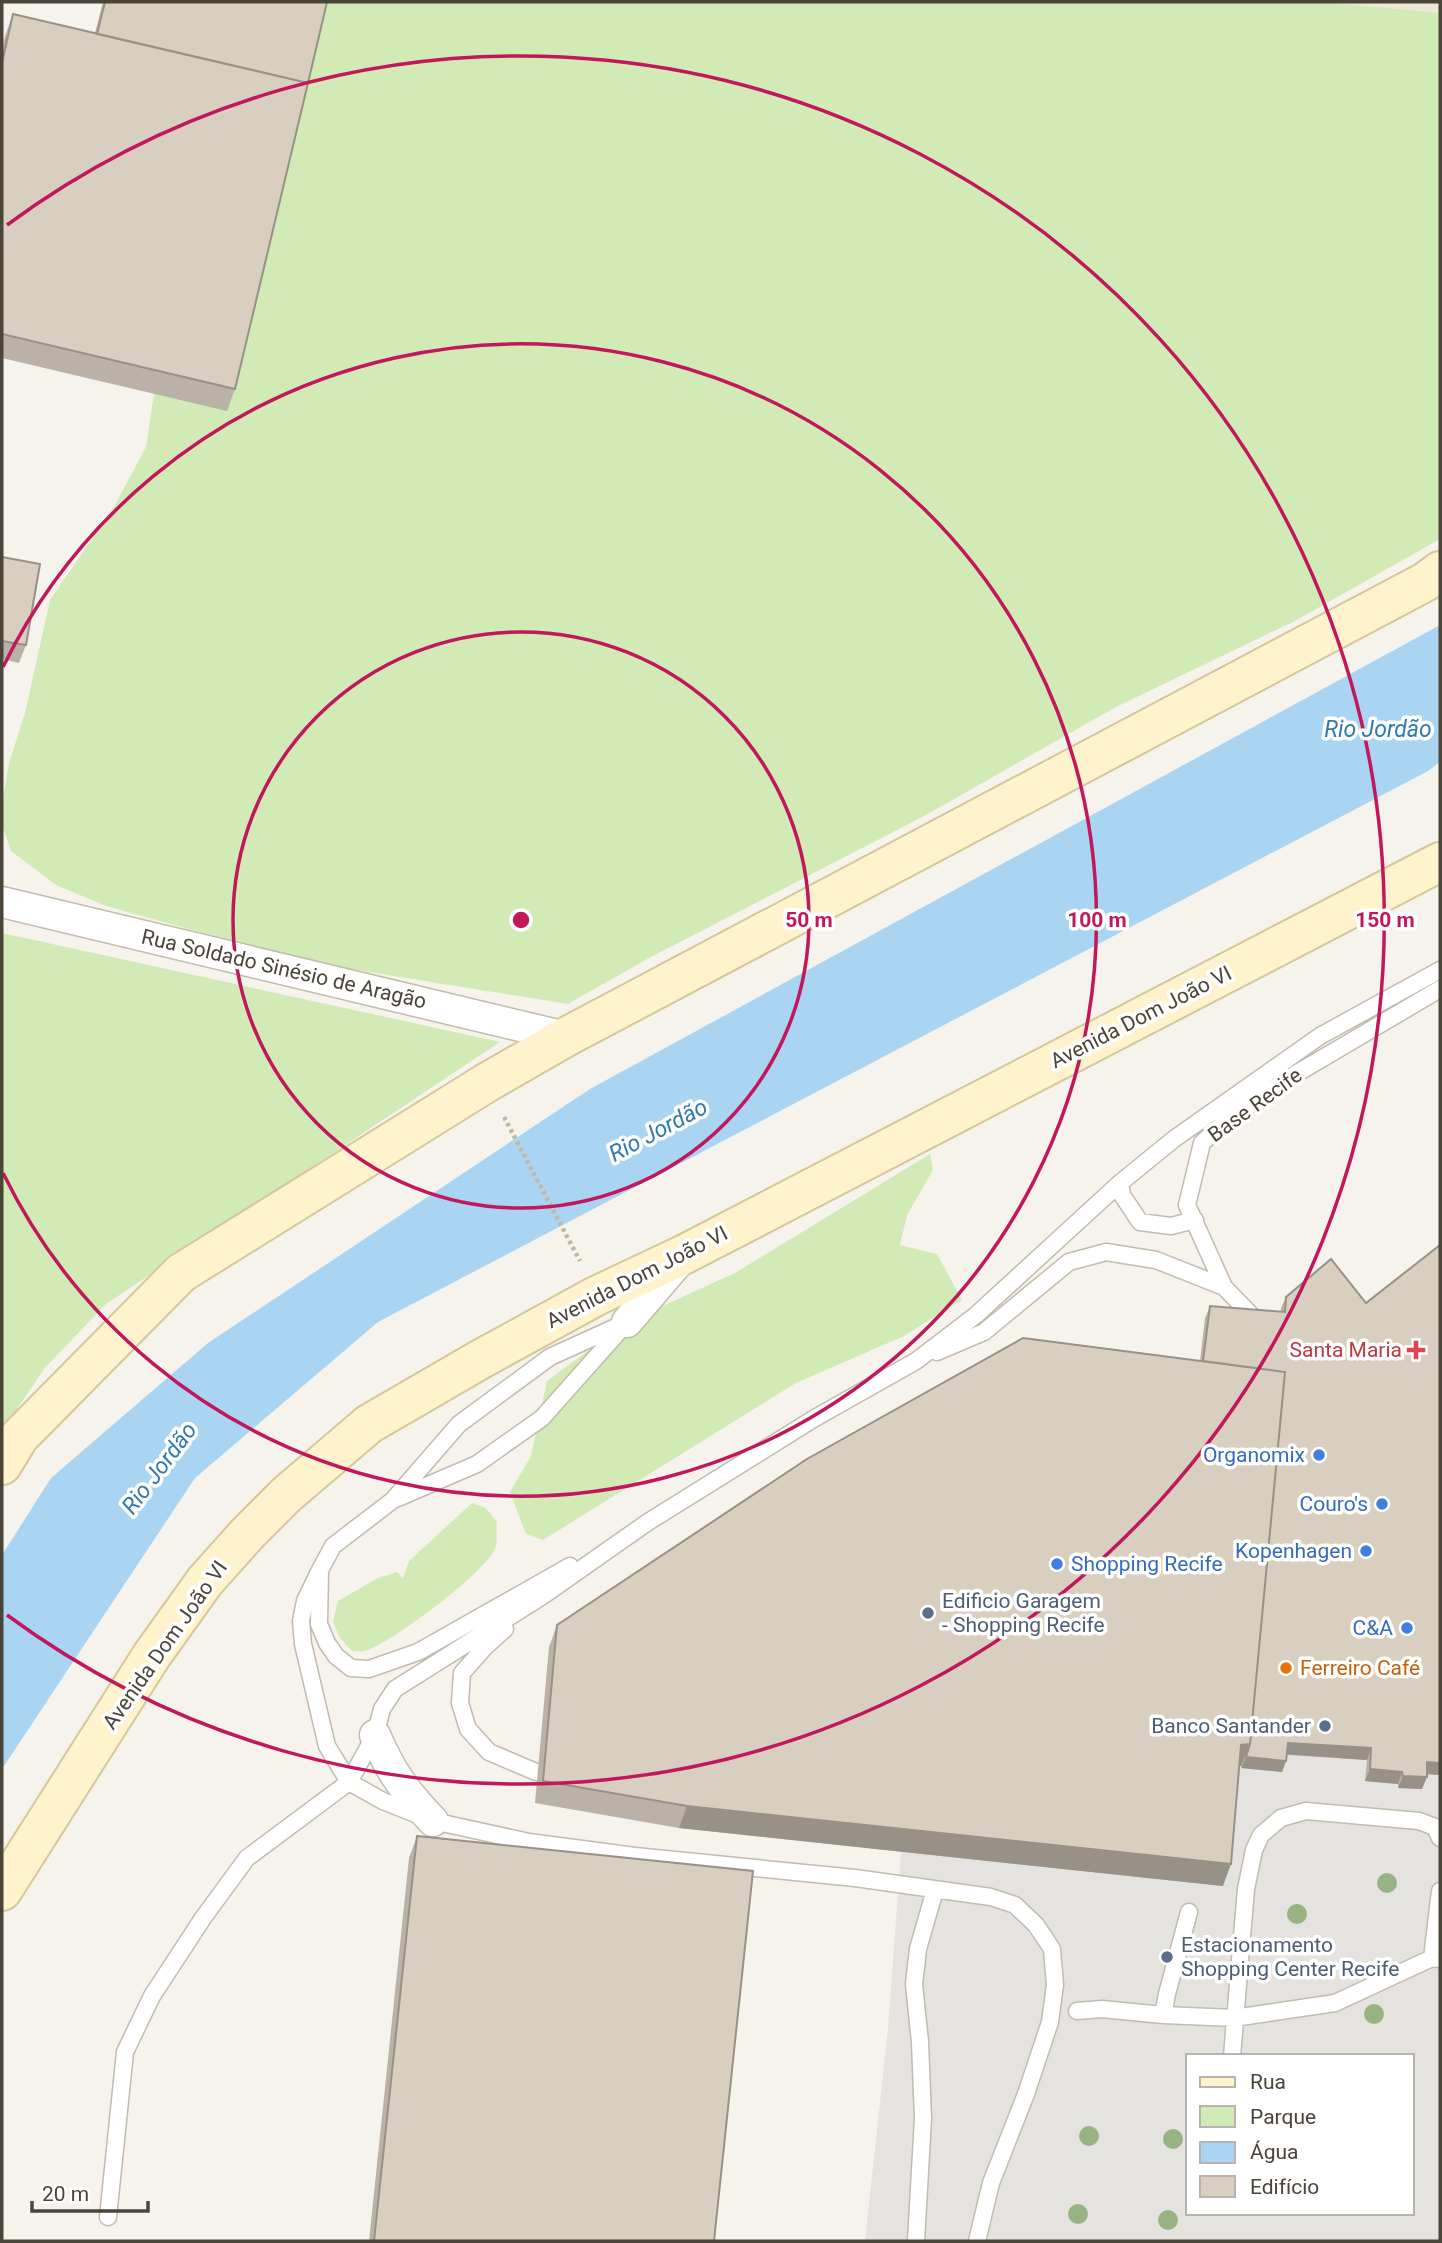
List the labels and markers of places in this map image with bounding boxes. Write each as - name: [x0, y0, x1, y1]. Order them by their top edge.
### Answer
- centre of rings: [509, 908, 533, 932]
- place label: Santa Maria: [1290, 1338, 1402, 1362]
- marker: Santa Maria: [1408, 1342, 1424, 1358]
- place label: Organomix: [1203, 1443, 1305, 1467]
- marker: Organomix: [1311, 1447, 1327, 1463]
- place label: Couro's: [1300, 1492, 1368, 1516]
- marker: Couro's: [1374, 1496, 1390, 1512]
- place label: Kopenhagen: [1235, 1539, 1352, 1563]
- marker: Kopenhagen: [1358, 1543, 1374, 1559]
- place label: Shopping Recife: [1071, 1552, 1223, 1576]
- marker: Shopping Recife: [1049, 1556, 1065, 1572]
- place label: Edificio Garagem - Shopping Recife: [942, 1589, 1105, 1637]
- marker: Edificio Garagem - Shopping Recife: [920, 1605, 936, 1621]
- place label: C&A: [1353, 1616, 1393, 1640]
- marker: C&A: [1399, 1620, 1415, 1636]
- place label: Ferreiro Café: [1300, 1656, 1420, 1680]
- marker: Ferreiro Café: [1278, 1660, 1294, 1676]
- place label: Banco Santander: [1151, 1714, 1311, 1738]
- marker: Banco Santander: [1317, 1718, 1333, 1734]
- place label: Estacionamento Shopping Center Recife: [1181, 1933, 1399, 1981]
- marker: Estacionamento Shopping Center Recife: [1159, 1949, 1175, 1965]

